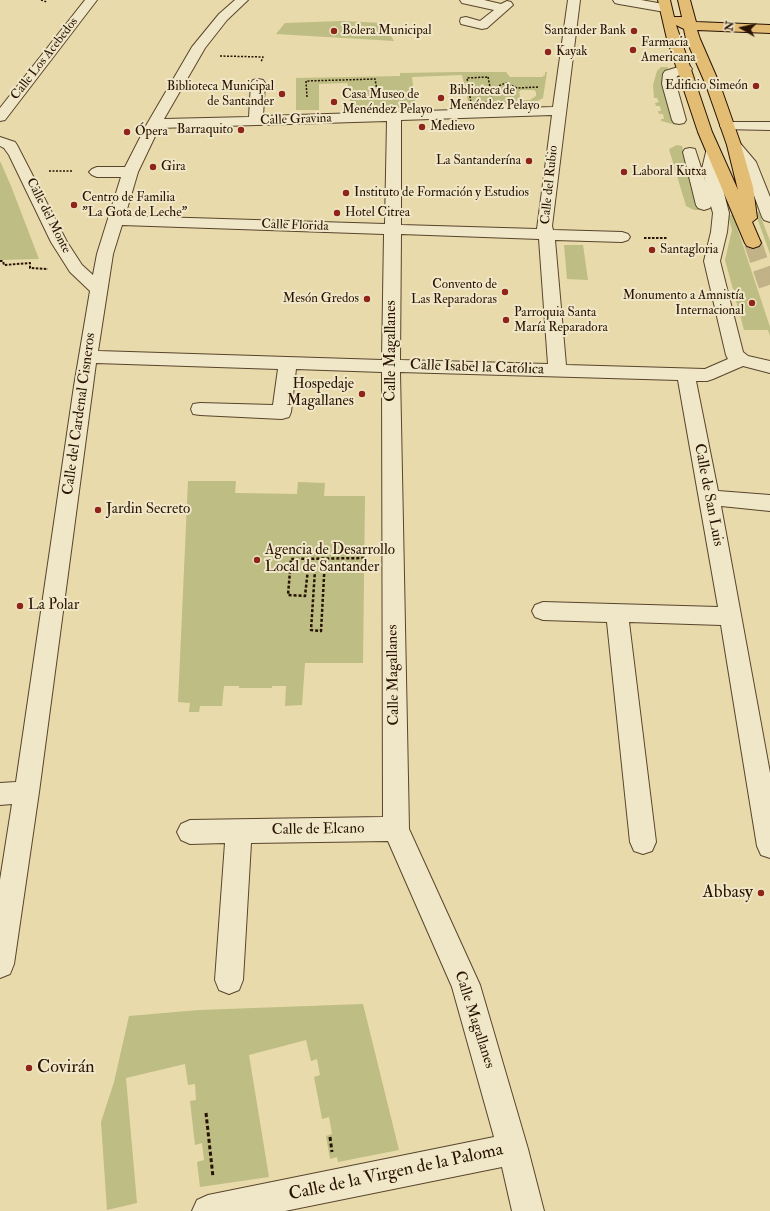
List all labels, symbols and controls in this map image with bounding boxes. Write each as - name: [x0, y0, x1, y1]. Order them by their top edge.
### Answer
- north arrow: [722, 8, 762, 48]
- street label: Calle Los Acebedos: [8, 15, 82, 103]
- text: N: [722, 20, 737, 32]
- place label: Bolera Municipal: [342, 23, 431, 39]
- place label: Santander Bank: [544, 23, 626, 39]
- marker: Bolera Municipal: [329, 26, 339, 36]
- marker: Santander Bank: [629, 26, 639, 36]
- place label: Farmacia Americana: [641, 35, 696, 66]
- place label: Kayak: [556, 44, 588, 60]
- marker: Farmacia Americana: [628, 45, 638, 55]
- marker: Kayak: [543, 47, 553, 57]
- place label: Edificio Simeón: [665, 78, 748, 94]
- place label: Biblioteca Municipal de Santander: [167, 79, 274, 110]
- marker: Edificio Simeón: [751, 81, 761, 91]
- place label: Biblioteca de Menéndez Pelayo: [449, 83, 540, 114]
- place label: Casa Museo de Menéndez Pelayo: [342, 87, 433, 118]
- marker: Biblioteca Municipal de Santander: [277, 89, 287, 99]
- marker: Biblioteca de Menéndez Pelayo: [436, 93, 446, 103]
- marker: Casa Museo de Menéndez Pelayo: [329, 97, 339, 107]
- street label: Calle Gravina: [260, 111, 332, 129]
- place label: Medievo: [430, 119, 475, 135]
- place label: Barraquito: [177, 122, 233, 138]
- marker: Medievo: [417, 122, 427, 132]
- place label: Ópera: [135, 124, 168, 140]
- marker: Barraquito: [236, 125, 246, 135]
- marker: Ópera: [122, 127, 132, 137]
- street label: Calle del Rubio: [538, 145, 562, 225]
- place label: La Santanderína: [436, 153, 521, 169]
- marker: La Santanderína: [524, 156, 534, 166]
- place label: Gira: [161, 159, 186, 175]
- marker: Gira: [148, 162, 158, 172]
- place label: Laboral Kutxa: [632, 164, 707, 180]
- marker: Laboral Kutxa: [619, 167, 629, 177]
- street label: Calle del Monte: [22, 176, 74, 256]
- place label: Instituto de Formación y Estudios: [354, 185, 529, 201]
- marker: Instituto de Formación y Estudios: [341, 188, 351, 198]
- place label: Centro de Familia "La Gota de Leche": [82, 190, 187, 221]
- marker: Centro de Familia "La Gota de Leche": [69, 200, 79, 210]
- place label: Hotel Citrea: [345, 205, 410, 221]
- marker: Hotel Citrea: [332, 208, 342, 218]
- street label: Calle Florida: [261, 217, 329, 235]
- place label: Santagloria: [660, 242, 718, 258]
- marker: Santagloria: [647, 245, 657, 255]
- place label: Convento de Las Reparadoras: [411, 277, 497, 308]
- marker: Convento de Las Reparadoras: [500, 287, 510, 297]
- place label: Monumento a Amnistía Internacional: [623, 288, 744, 319]
- place label: Mesón Gredos: [283, 291, 359, 307]
- marker: Mesón Gredos: [362, 294, 372, 304]
- marker: Monumento a Amnistía Internacional: [747, 298, 757, 308]
- street label: Calle Magallanes: [383, 300, 401, 402]
- place label: Parroquia Santa María Reparadora: [514, 305, 608, 336]
- marker: Parroquia Santa María Reparadora: [501, 315, 511, 325]
- street label: Calle del Cardenal Cisneros: [60, 332, 100, 496]
- street label: Calle Isabel la Católica: [410, 357, 544, 379]
- place label: Hospedaje Magallanes: [287, 376, 354, 411]
- marker: Hospedaje Magallanes: [357, 389, 367, 399]
- street label: Calle de San Luis: [689, 442, 727, 548]
- place label: Jardin Secreto: [106, 501, 190, 519]
- marker: Jardin Secreto: [93, 505, 103, 515]
- place label: Agencia de Desarrollo Local de Santander: [265, 542, 395, 577]
- marker: Agencia de Desarrollo Local de Santander: [252, 555, 262, 565]
- place label: La Polar: [28, 597, 79, 615]
- marker: La Polar: [15, 601, 25, 611]
- street label: Calle Magallanes: [384, 624, 404, 726]
- street label: Calle de Elcano: [272, 820, 364, 840]
- place label: Abbasy: [702, 882, 753, 904]
- marker: Abbasy: [756, 888, 766, 898]
- street label: Calle Magallanes: [450, 969, 498, 1071]
- place label: Covirán: [37, 1057, 95, 1079]
- marker: Covirán: [24, 1063, 34, 1073]
- street label: Calle de la Virgen de la Paloma: [287, 1140, 505, 1206]

